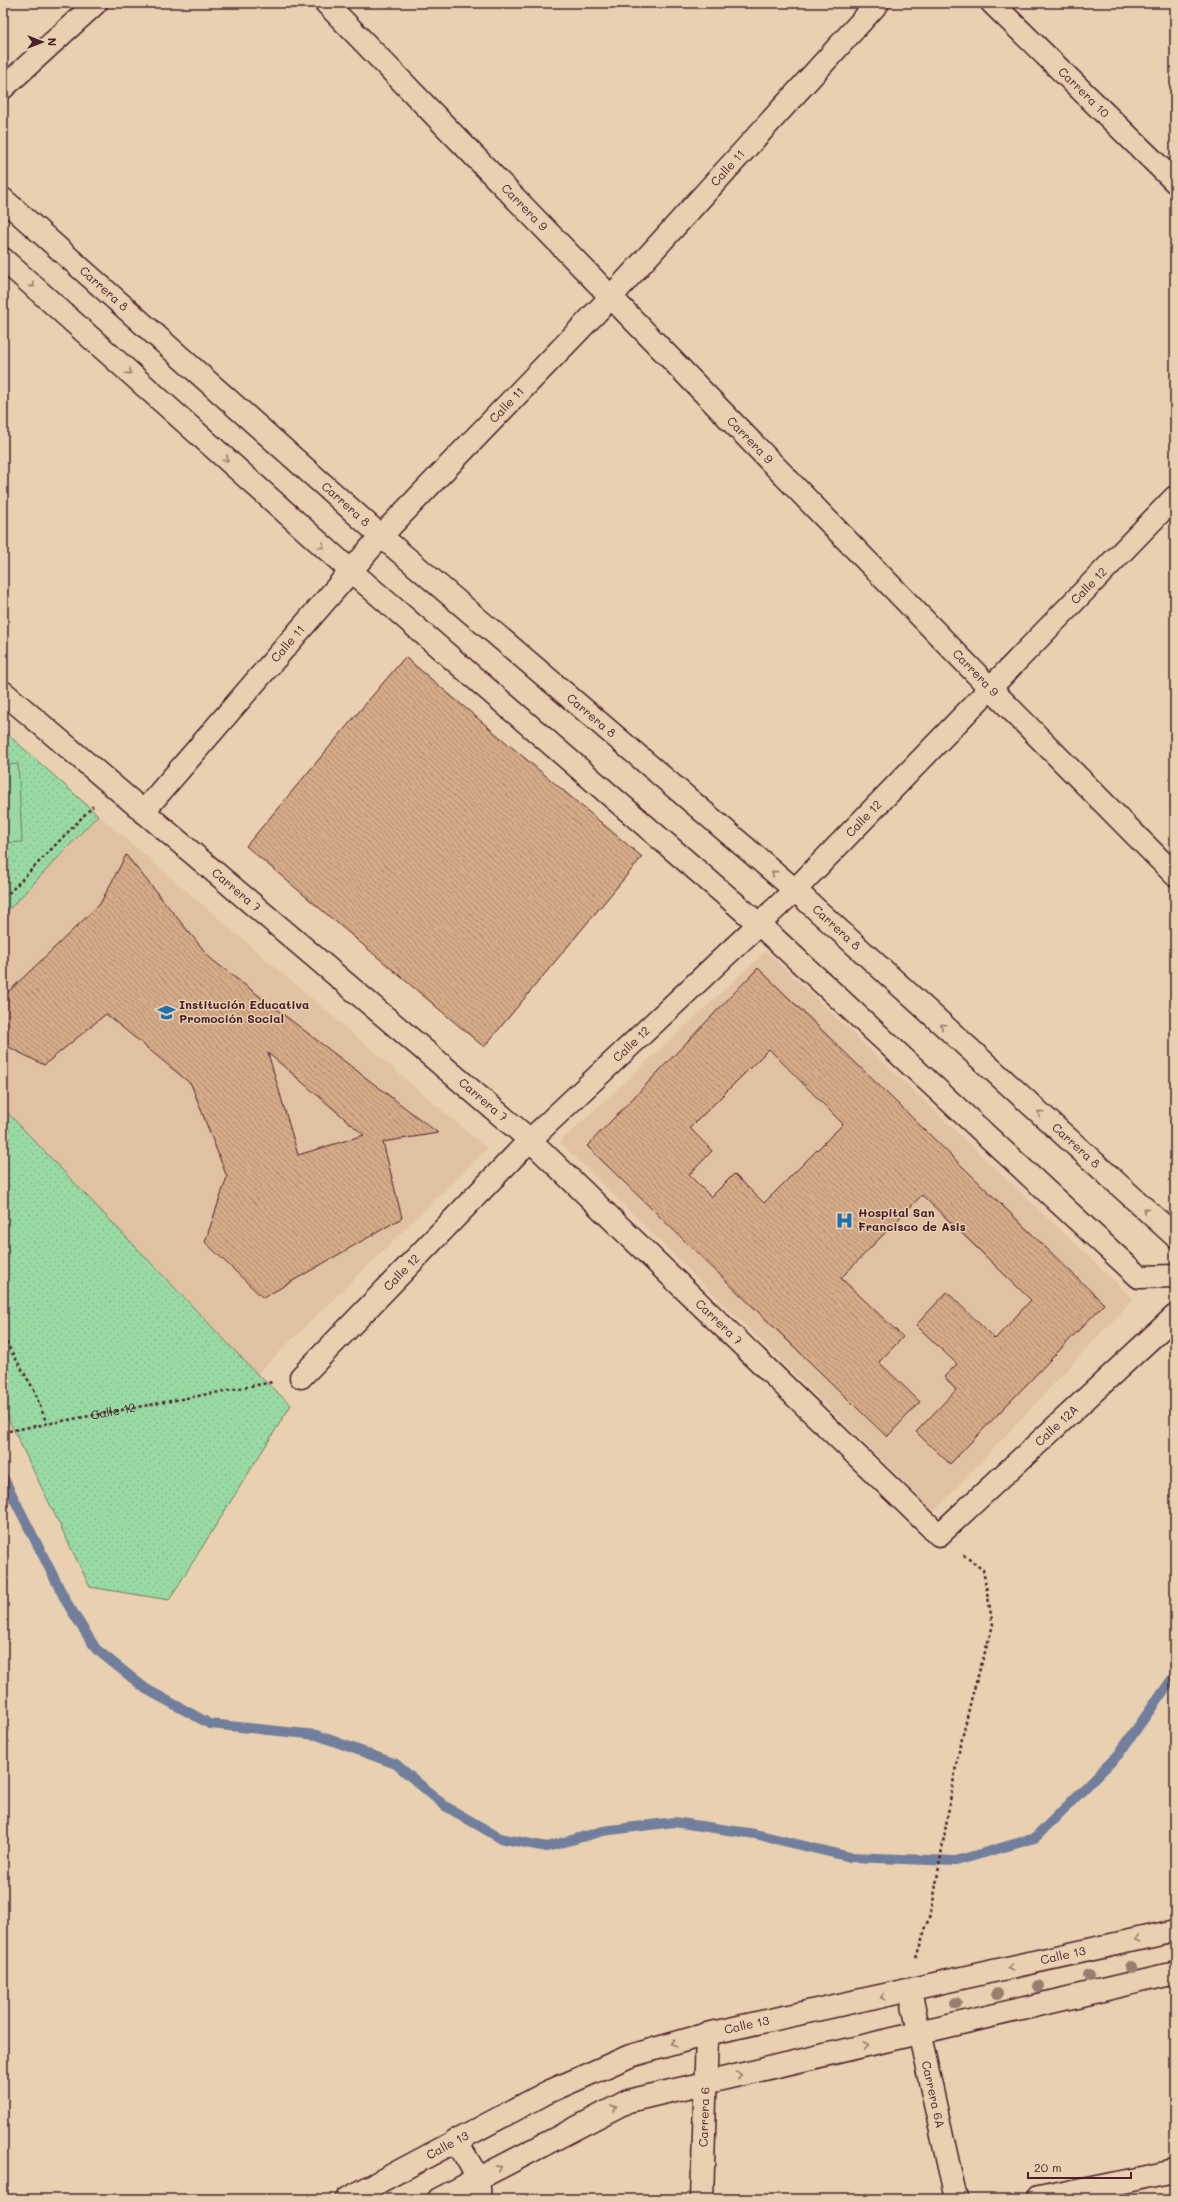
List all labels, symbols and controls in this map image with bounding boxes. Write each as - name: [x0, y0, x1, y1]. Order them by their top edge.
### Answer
- north arrow: [22, 22, 62, 62]
- text: N: [45, 38, 60, 46]
- street label: Carrera 10: [1055, 63, 1114, 121]
- street label: Calle 11: [706, 146, 748, 189]
- street label: Carrera 9: [498, 180, 552, 234]
- street label: Carrera 8: [77, 262, 132, 314]
- one-way arrow: [27, 281, 35, 288]
- one-way arrow: [124, 367, 132, 375]
- street label: Calle 11: [485, 383, 527, 426]
- street label: Carrera 9: [724, 412, 777, 467]
- one-way arrow: [221, 454, 228, 461]
- street label: Carrera 8: [318, 478, 374, 530]
- one-way arrow: [318, 541, 325, 548]
- street label: Calle 12: [1067, 563, 1110, 607]
- street label: Calle 11: [267, 621, 308, 665]
- street label: Carrera 9: [949, 645, 1003, 699]
- street label: Carrera 8: [564, 689, 620, 741]
- street label: Calle 12: [842, 796, 885, 840]
- street label: Carrera 7: [209, 864, 265, 915]
- one-way arrow: [771, 870, 779, 877]
- street label: Carrera 8: [809, 901, 865, 953]
- place label: Institución Educativa Promoción Social: [179, 996, 309, 1026]
- school or university icon: Institución Educativa Promoción Social: [156, 1002, 176, 1022]
- street label: Calle 12: [609, 1022, 653, 1065]
- one-way arrow: [941, 1023, 948, 1030]
- street label: Carrera 7: [456, 1074, 512, 1125]
- one-way arrow: [1037, 1111, 1044, 1118]
- street label: Carrera 8: [1049, 1119, 1104, 1171]
- place label: Hospital San Francisco de Asis: [858, 1204, 966, 1234]
- one-way arrow: [1143, 1207, 1151, 1215]
- hospital icon: Hospital San Francisco de Asis: [835, 1210, 855, 1230]
- street label: Calle 12: [379, 1250, 423, 1294]
- street label: Carrera 7: [692, 1295, 747, 1348]
- street label: Calle 12: [89, 1399, 137, 1423]
- street label: Calle 12A: [1031, 1401, 1081, 1449]
- one-way arrow: [1134, 1935, 1140, 1943]
- street label: Calle 13: [1039, 1942, 1087, 1967]
- one-way arrow: [1007, 1964, 1013, 1972]
- one-way arrow: [880, 1992, 886, 2000]
- street label: Calle 13: [722, 2012, 771, 2037]
- one-way arrow: [671, 2039, 678, 2047]
- one-way arrow: [863, 2043, 869, 2051]
- street label: Carrera 6A: [919, 2059, 949, 2129]
- one-way arrow: [736, 2071, 743, 2079]
- street label: Carrera 6: [695, 2087, 712, 2147]
- one-way arrow: [610, 2106, 617, 2113]
- street label: Calle 13: [423, 2127, 471, 2162]
- scale bar: [1028, 2154, 1131, 2180]
- text: 20 m: [1034, 2159, 1062, 2175]
- one-way arrow: [494, 2165, 502, 2173]

